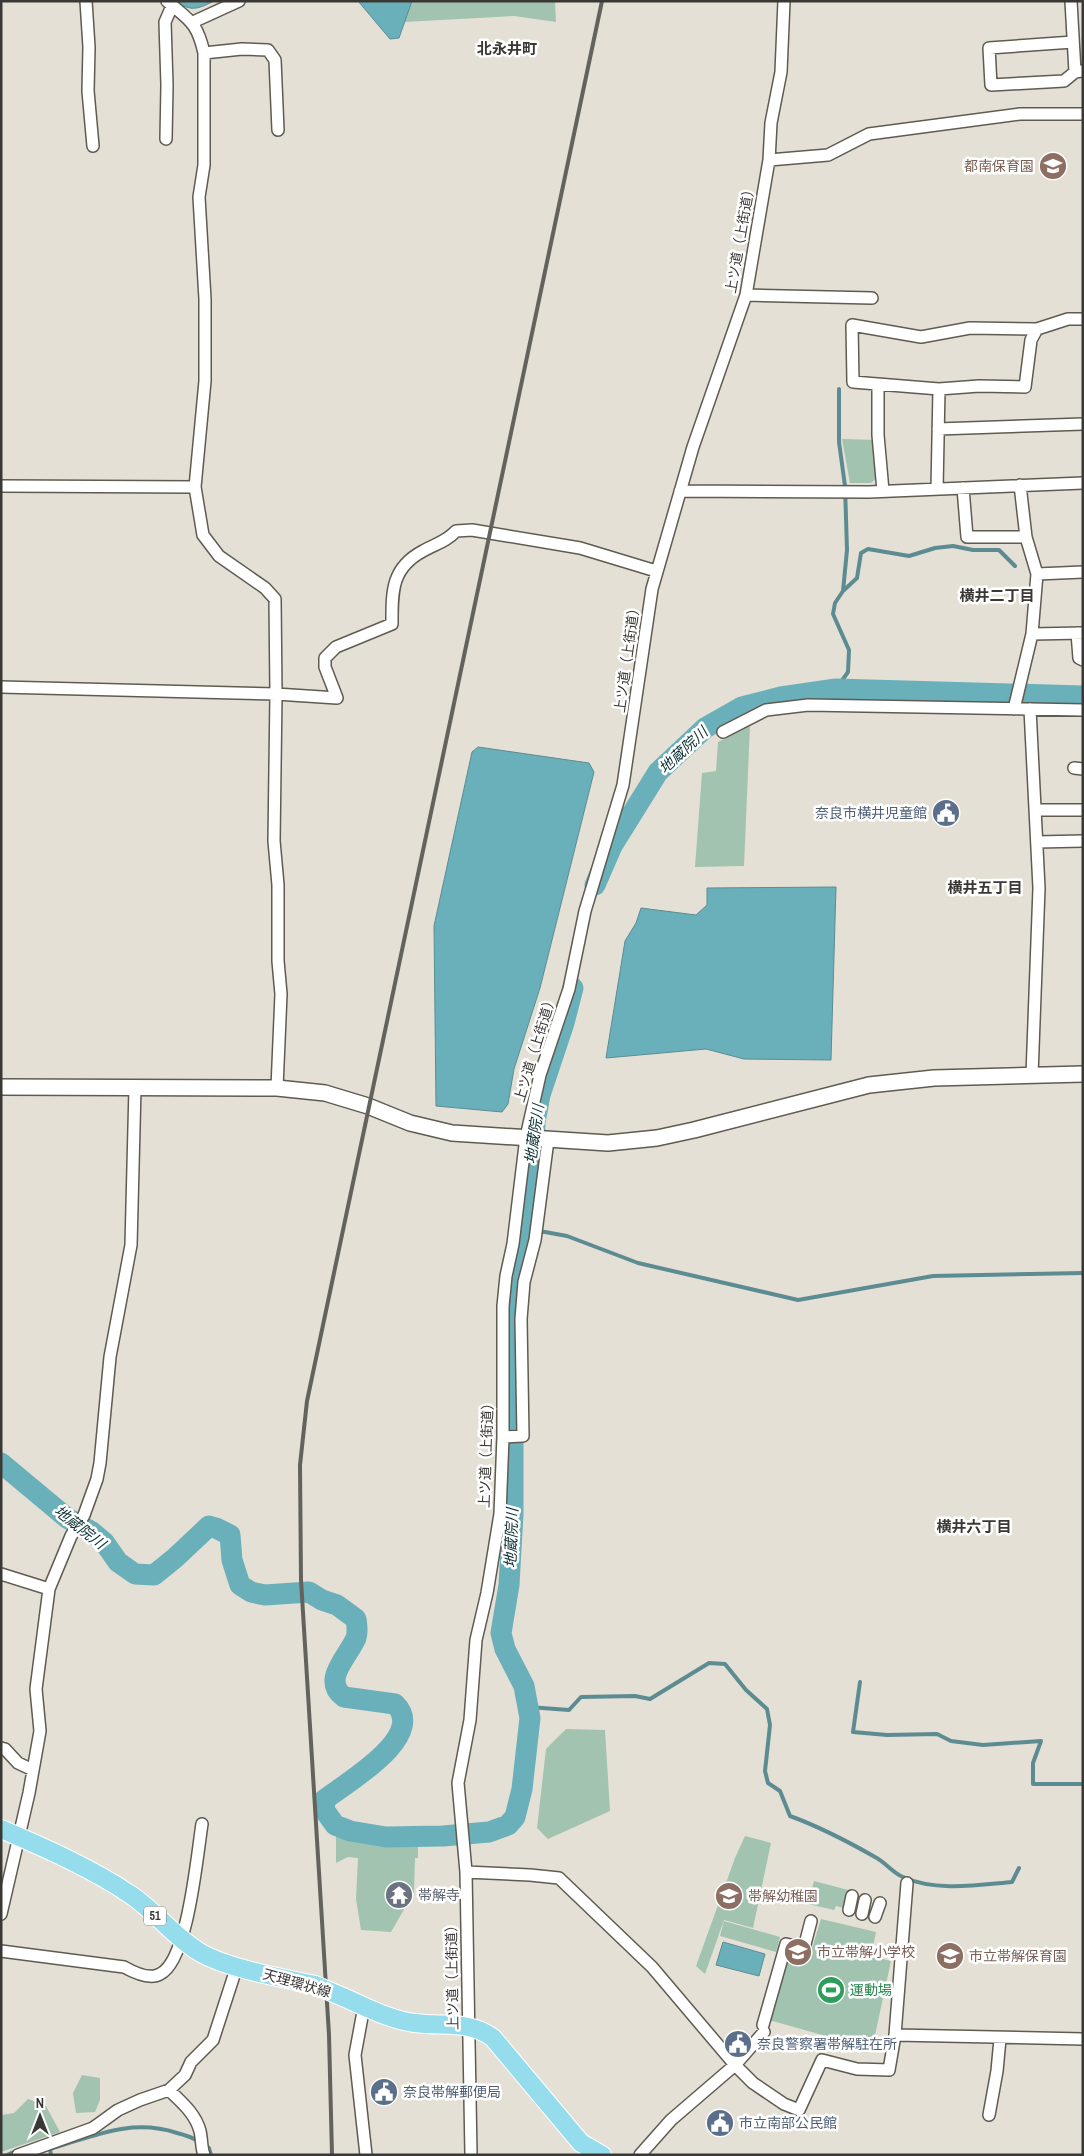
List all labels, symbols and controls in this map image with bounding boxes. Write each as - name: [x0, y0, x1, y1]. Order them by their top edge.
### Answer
- district label: 北永井町: [477, 38, 537, 59]
- school or university icon: 都南保育園: [1038, 151, 1068, 181]
- place label: 都南保育園: [964, 157, 1034, 175]
- street label: 上ツ道（上街道）: [721, 181, 759, 295]
- district label: 横井二丁目: [959, 585, 1035, 606]
- street label: 上ツ道（上街道）: [610, 600, 644, 714]
- water label: 地蔵院川: [654, 721, 714, 778]
- public building icon: 奈良市横井児童館: [931, 798, 961, 828]
- place label: 奈良市横井児童館: [815, 804, 927, 822]
- district label: 横井五丁目: [947, 877, 1023, 898]
- street label: 上ツ道（上街道）: [510, 992, 560, 1104]
- water label: 地蔵院川: [519, 1101, 549, 1165]
- street label: 上ツ道（上街道）: [475, 1396, 497, 1508]
- water label: 地蔵院川: [50, 1500, 112, 1555]
- water label: 地蔵院川: [499, 1506, 523, 1568]
- district label: 横井六丁目: [936, 1516, 1012, 1537]
- temple icon: 帯解寺: [384, 1880, 414, 1910]
- school or university icon: 帯解幼稚園: [714, 1881, 744, 1911]
- place label: 帯解寺: [418, 1886, 460, 1904]
- place label: 帯解幼稚園: [748, 1887, 818, 1905]
- road number: 51: [144, 1906, 166, 1925]
- street label: 上ツ道（上街道）: [442, 1918, 462, 2030]
- school or university icon: 市立帯解小学校: [783, 1937, 813, 1967]
- school or university icon: 市立帯解保育園: [935, 1941, 965, 1971]
- place label: 市立帯解小学校: [817, 1943, 915, 1961]
- place label: 市立帯解保育園: [969, 1947, 1067, 1965]
- street label: 天理環状線: [261, 1965, 333, 2001]
- sports icon: 運動場: [816, 1975, 846, 2005]
- place label: 運動場: [850, 1981, 892, 1999]
- public building icon: 奈良警察署帯解駐在所: [723, 2029, 753, 2059]
- place label: 奈良警察署帯解駐在所: [757, 2035, 897, 2053]
- public building icon: 奈良帯解郵便局: [369, 2077, 399, 2107]
- place label: 奈良帯解郵便局: [403, 2083, 501, 2101]
- north arrow: [15, 2091, 65, 2141]
- text: N: [36, 2094, 44, 2112]
- public building icon: 市立南部公民館: [705, 2108, 735, 2138]
- place label: 市立南部公民館: [739, 2114, 837, 2132]

